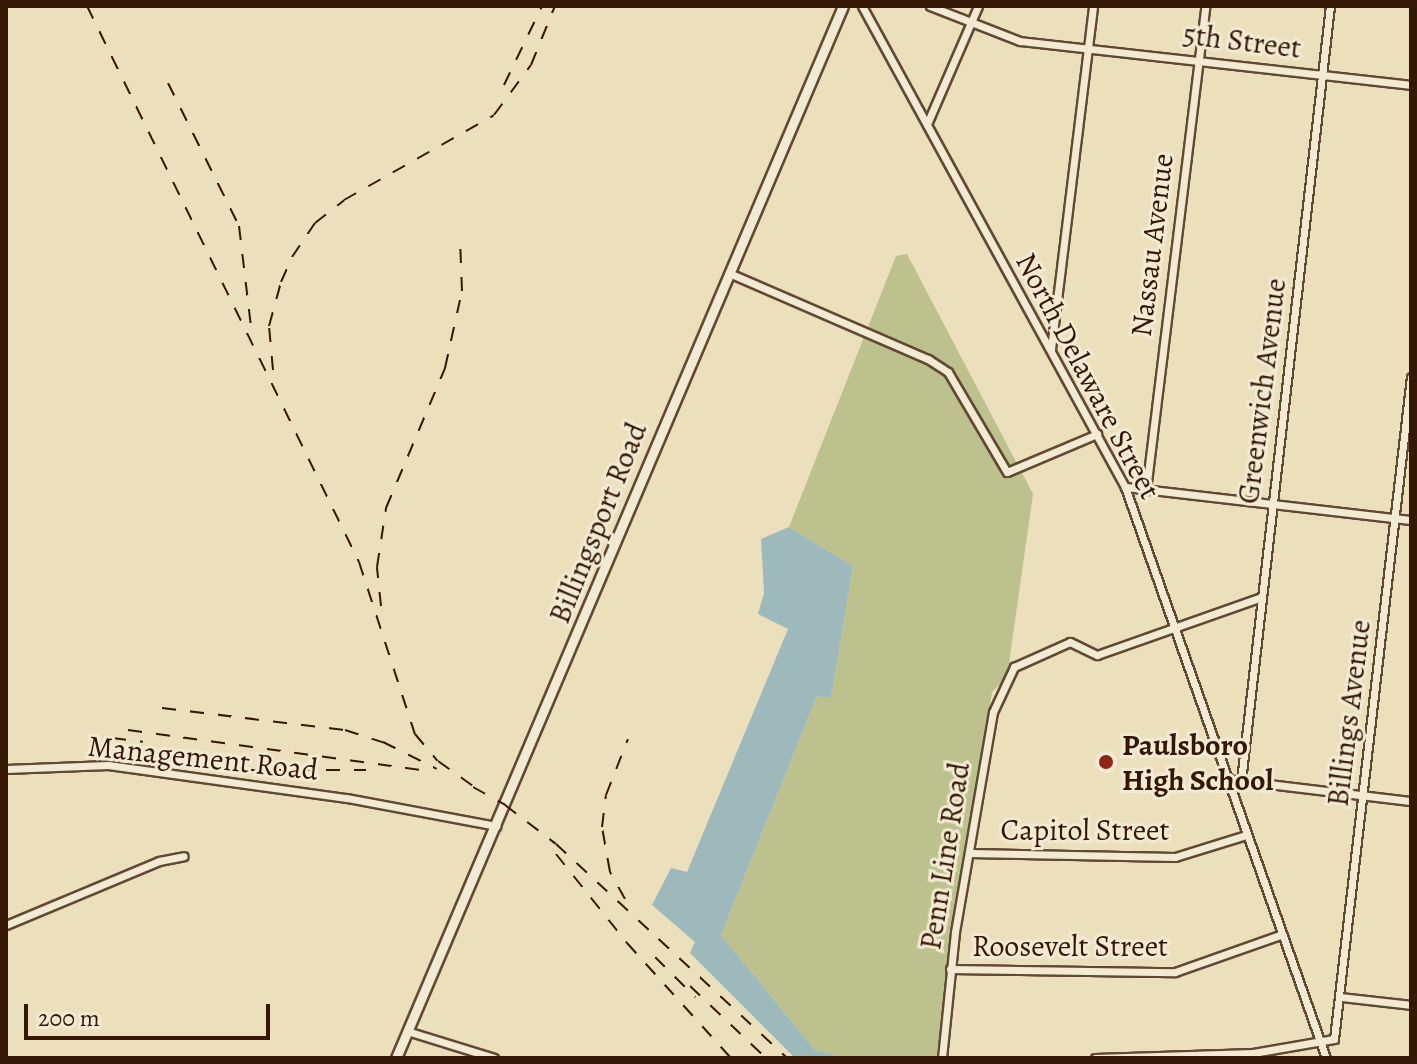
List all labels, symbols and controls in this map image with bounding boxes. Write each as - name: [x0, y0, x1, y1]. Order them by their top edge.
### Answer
- street label: 5th Street: [1181, 16, 1303, 66]
- street label: Nassau Avenue: [1123, 151, 1181, 339]
- street label: North Delaware Street: [1008, 247, 1168, 505]
- street label: Greenwich Avenue: [1230, 276, 1294, 506]
- street label: Billingsport Road: [541, 417, 655, 629]
- street label: Billings Avenue: [1320, 618, 1378, 808]
- place label: Paulsboro High School: [1122, 727, 1273, 798]
- street label: Management Road: [86, 728, 320, 788]
- marker: Paulsboro High School: [1097, 753, 1115, 771]
- street label: Penn Line Road: [912, 760, 978, 952]
- street label: Capitol Street: [1001, 812, 1169, 848]
- street label: Roosevelt Street: [972, 928, 1168, 964]
- scale bar: [28, 988, 274, 1038]
- text: 200 m: [38, 1002, 100, 1034]

